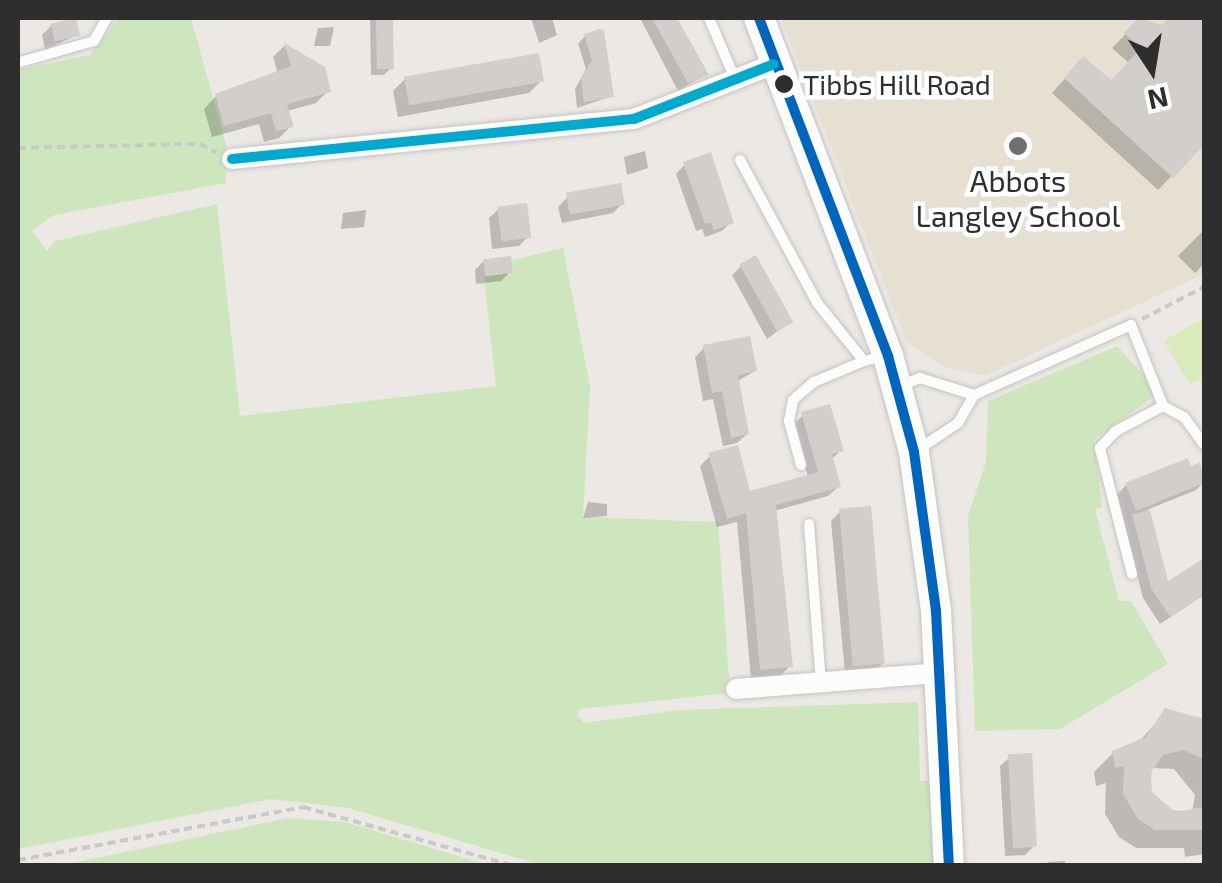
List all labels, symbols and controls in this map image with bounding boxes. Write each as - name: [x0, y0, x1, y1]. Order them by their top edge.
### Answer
- north arrow: [1102, 20, 1202, 120]
- place label: Tibbs Hill Road: [803, 67, 992, 101]
- marker: Tibbs Hill Road: [774, 74, 794, 94]
- text: N: [1145, 81, 1172, 118]
- marker: Abbots Langley School: [1007, 135, 1029, 157]
- place label: Abbots Langley School: [915, 162, 1121, 232]

